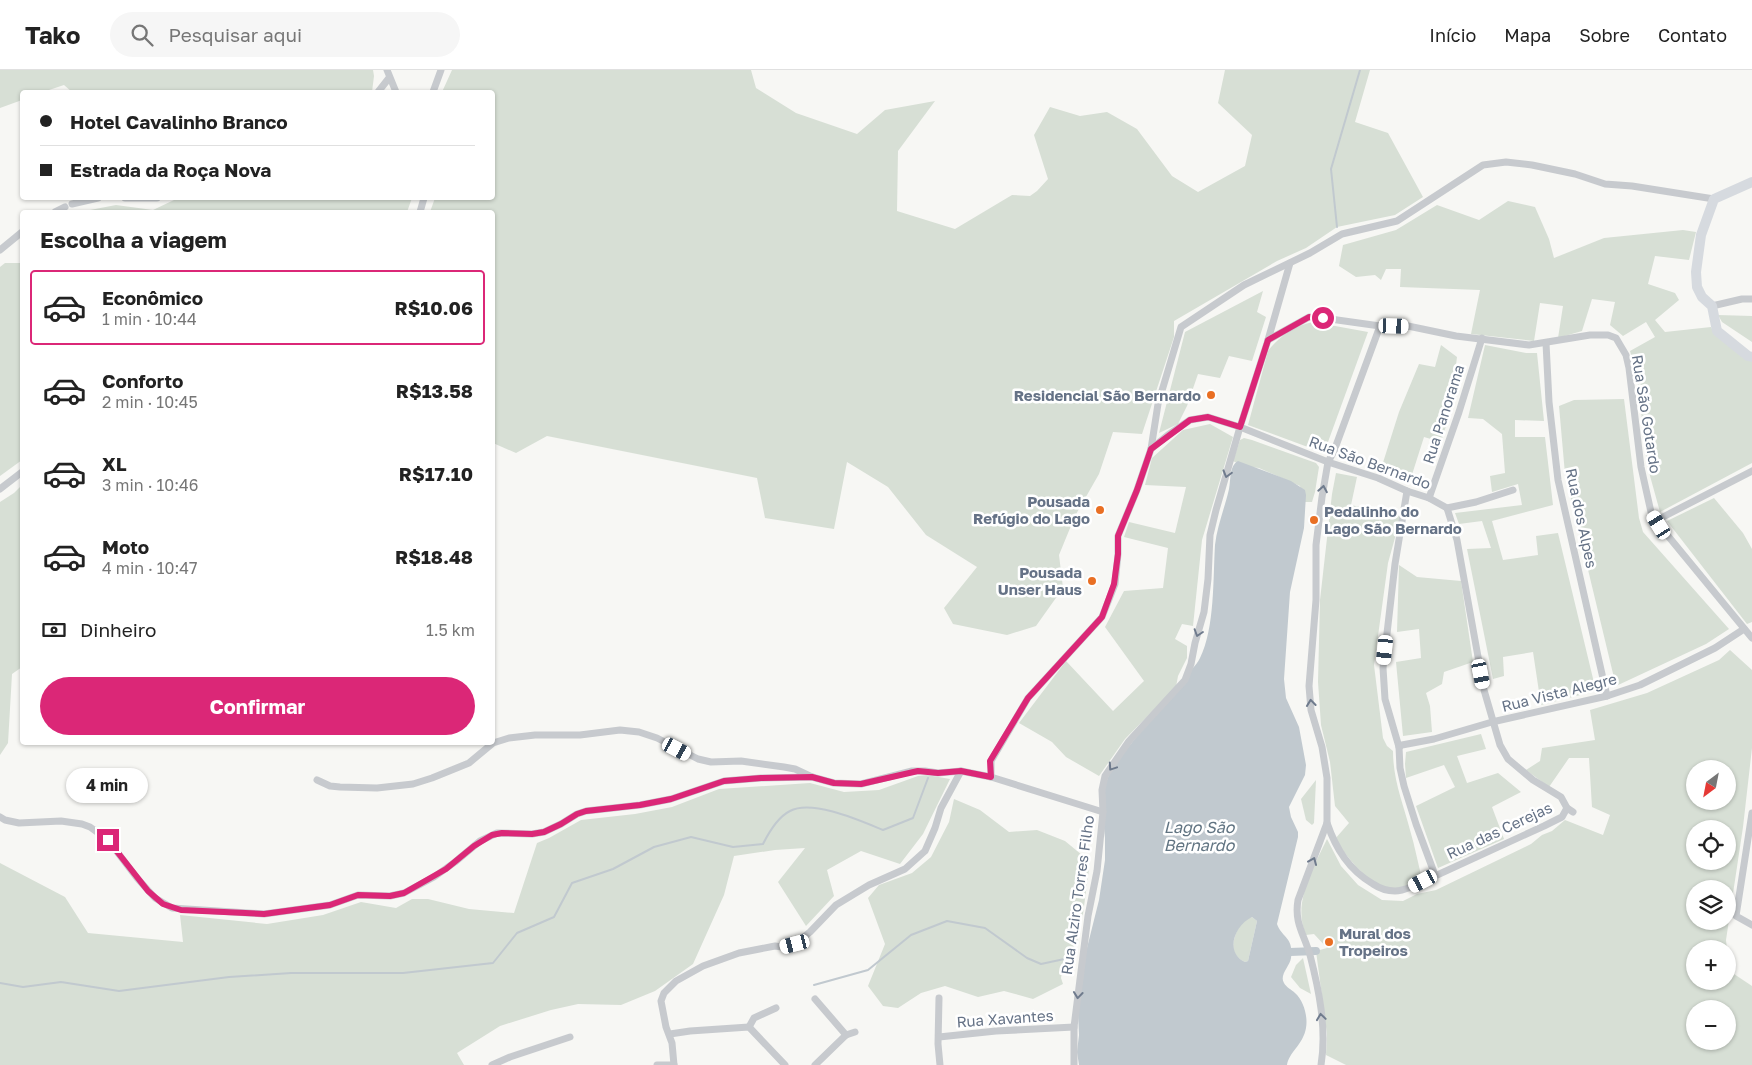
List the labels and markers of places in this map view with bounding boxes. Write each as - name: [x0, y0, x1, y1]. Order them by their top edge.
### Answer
- place label: Residencial São Bernardo: [1014, 386, 1201, 404]
- marker: Residencial São Bernardo: [1205, 389, 1217, 401]
- place label: Pousada Refúgio do Lago: [973, 492, 1090, 527]
- place label: Pedalinho do Lago São Bernardo: [1324, 502, 1462, 537]
- marker: Pousada Refúgio do Lago: [1094, 504, 1106, 516]
- marker: Pedalinho do Lago São Bernardo: [1308, 514, 1320, 526]
- place label: Pousada Unser Haus: [998, 563, 1082, 598]
- marker: Pousada Unser Haus: [1086, 575, 1098, 587]
- place label: Mural dos Tropeiros: [1339, 924, 1411, 959]
- marker: Mural dos Tropeiros: [1323, 936, 1335, 948]

